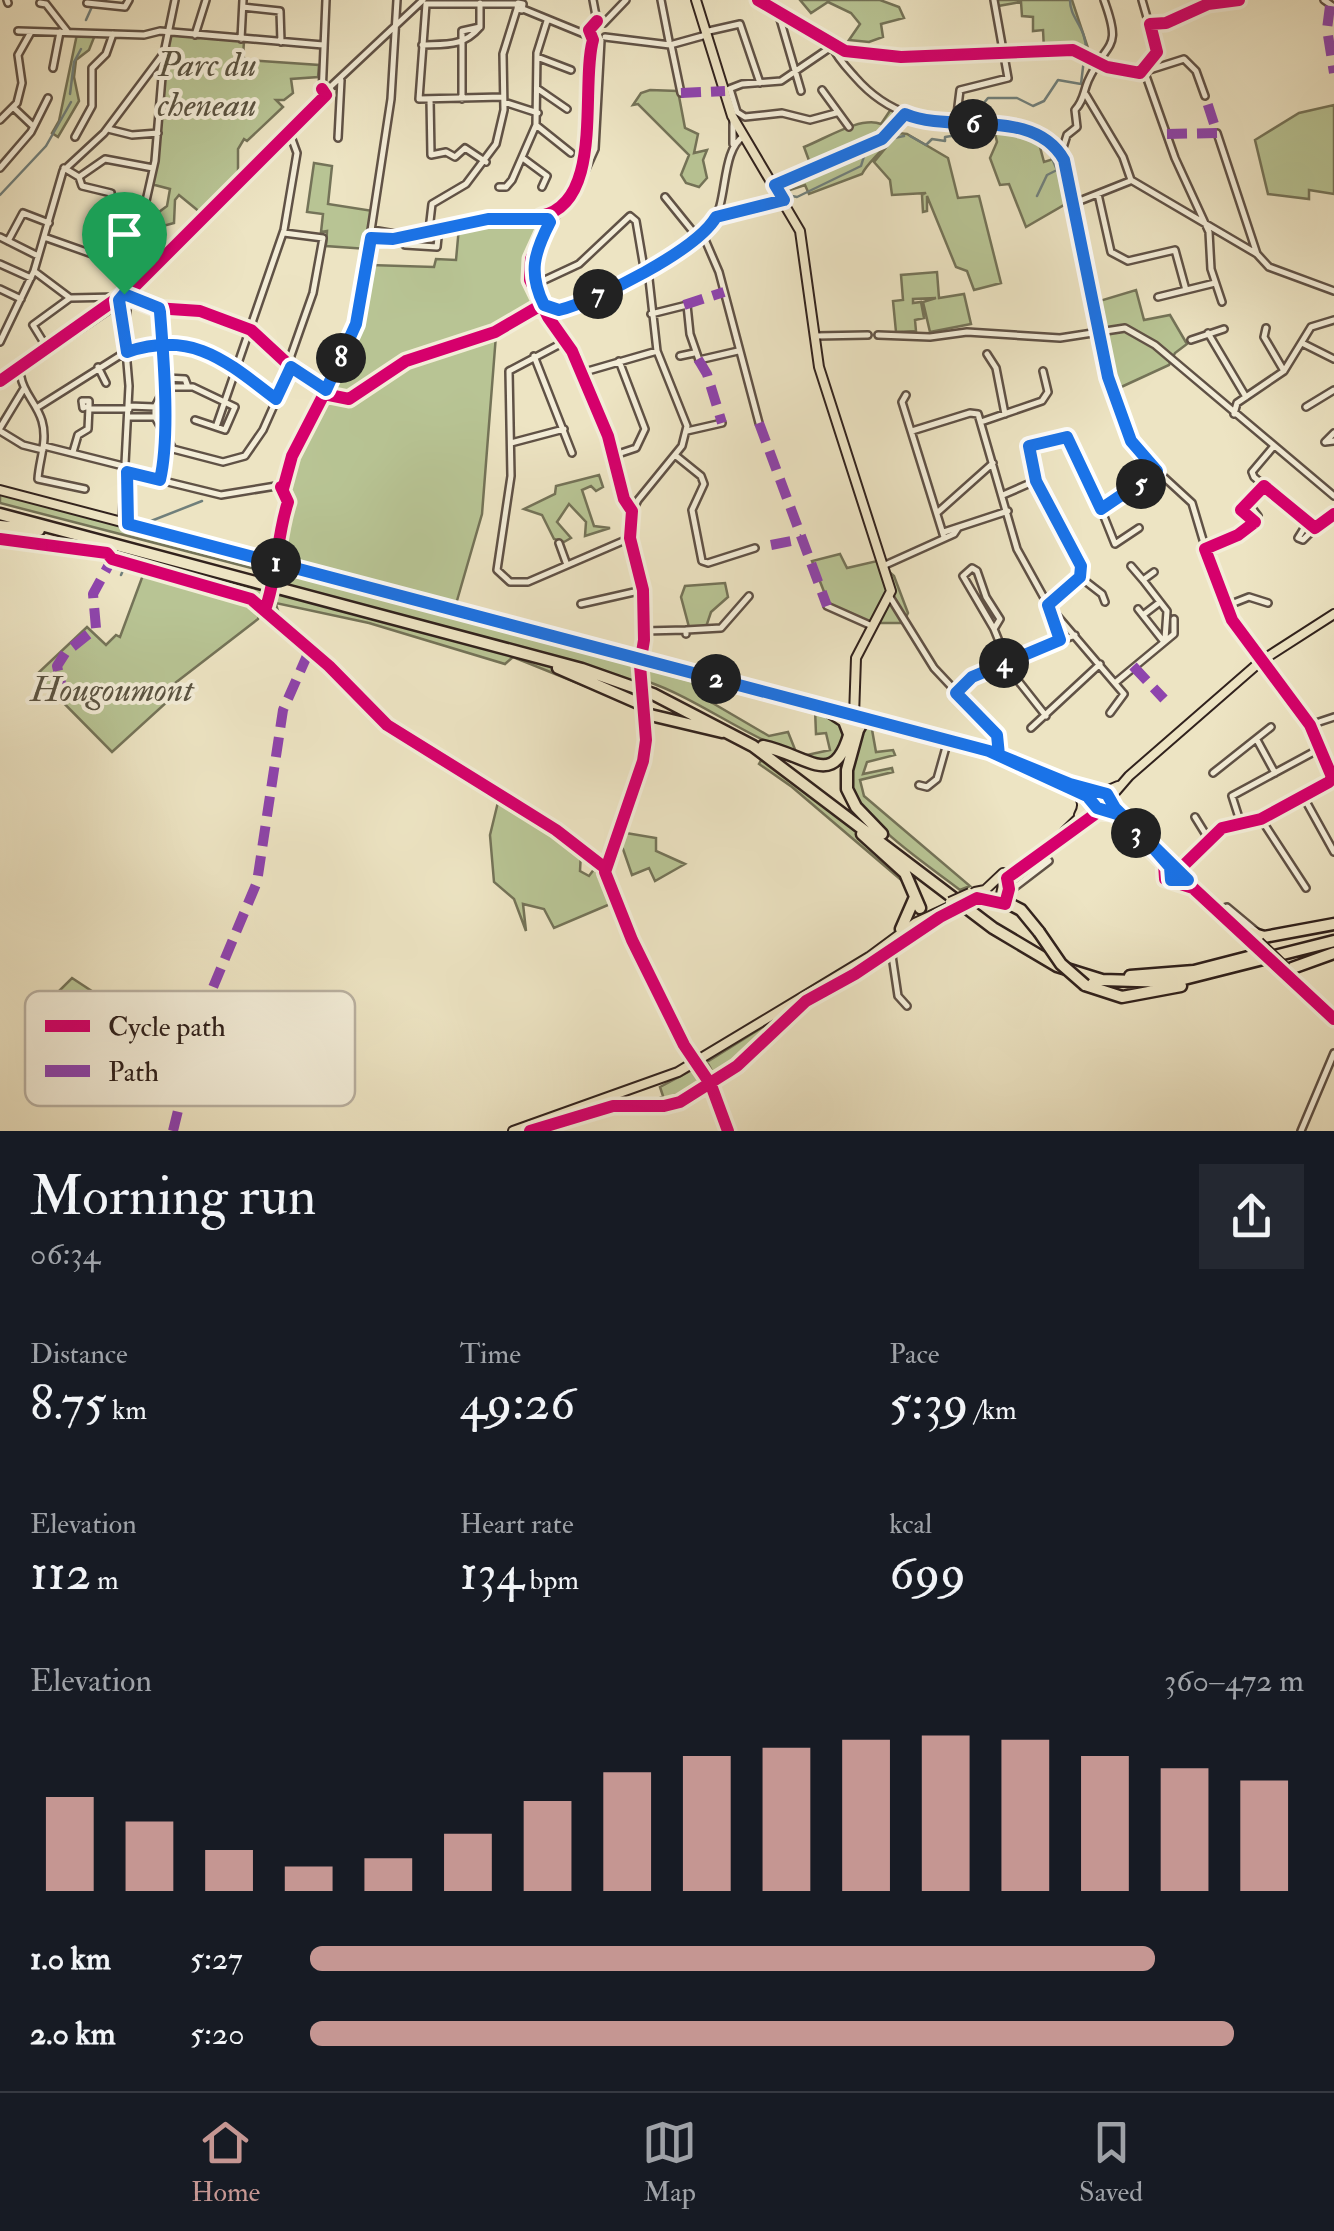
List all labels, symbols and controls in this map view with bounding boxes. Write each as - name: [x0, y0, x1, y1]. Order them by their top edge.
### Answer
- park label: Parc du cheneau: [156, 43, 257, 127]
- pin: 6: [948, 99, 998, 149]
- text: 6: [966, 106, 980, 141]
- pin: [82, 192, 167, 295]
- icon: arrive: [97, 207, 152, 262]
- pin: 7: [573, 269, 623, 319]
- text: 7: [592, 276, 604, 311]
- pin: 8: [316, 333, 366, 383]
- text: 8: [334, 340, 348, 375]
- pin: 5: [1116, 459, 1166, 509]
- text: 5: [1135, 466, 1147, 501]
- pin: 1: [251, 538, 301, 588]
- text: 1: [271, 545, 281, 580]
- pin: 4: [979, 638, 1029, 688]
- text: 4: [996, 645, 1012, 680]
- pin: 2: [691, 654, 741, 704]
- text: 2: [709, 661, 723, 696]
- park label: Hougoumont: [29, 668, 195, 712]
- pin: 3: [1111, 808, 1161, 858]
- text: 3: [1131, 815, 1141, 850]
- legend: [25, 991, 355, 1106]
- text: Cycle path: [108, 1010, 226, 1045]
- text: Path: [108, 1055, 159, 1090]
- text: Morning run: [30, 1162, 316, 1231]
- button: share: [1199, 1164, 1304, 1269]
- text: 06:34: [30, 1234, 100, 1274]
- text: Distance: [30, 1337, 128, 1372]
- text: Time: [460, 1337, 521, 1372]
- text: Pace: [889, 1337, 940, 1372]
- text: 8.75: [30, 1372, 106, 1435]
- text: 49:26: [460, 1372, 575, 1435]
- text: 5:39: [889, 1372, 968, 1435]
- text: km: [106, 1393, 147, 1428]
- text: /km: [968, 1393, 1017, 1428]
- text: Elevation: [30, 1507, 137, 1542]
- text: Heart rate: [460, 1507, 574, 1542]
- text: kcal: [889, 1507, 932, 1542]
- text: 112: [30, 1542, 91, 1605]
- text: 134: [460, 1542, 524, 1605]
- text: 699: [889, 1542, 966, 1605]
- text: m: [91, 1563, 119, 1598]
- text: bpm: [524, 1563, 579, 1598]
- text: Elevation: [30, 1661, 152, 1701]
- text: 360–472 m: [1164, 1661, 1304, 1701]
- text: 1.0 km: [30, 1939, 111, 1979]
- text: 5:27: [190, 1939, 243, 1979]
- text: 2.0 km: [30, 2014, 116, 2054]
- text: 5:20: [190, 2014, 245, 2054]
- tab: Home: [191, 2115, 260, 2210]
- tab: Map: [642, 2115, 697, 2210]
- tab: Saved: [1079, 2115, 1143, 2210]

